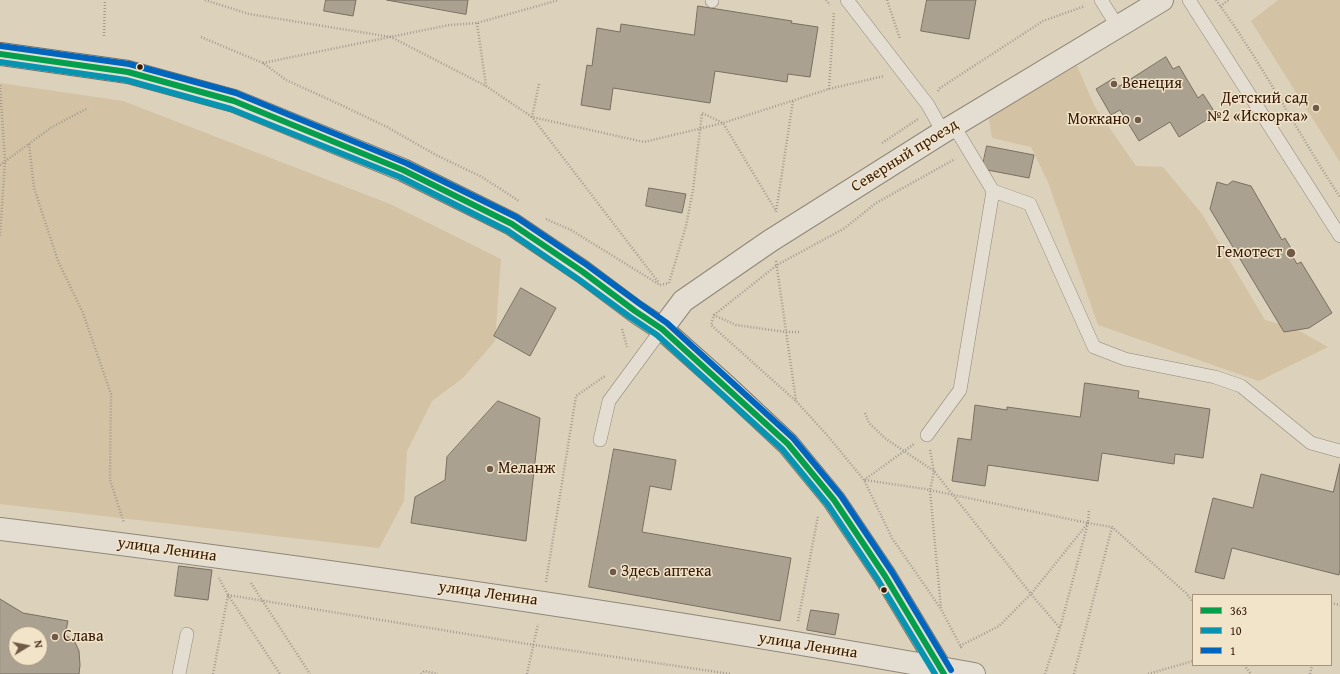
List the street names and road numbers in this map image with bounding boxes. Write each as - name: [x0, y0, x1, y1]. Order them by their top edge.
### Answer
- street label: Северный проезд: [848, 115, 962, 197]
- street label: улица Ленина: [116, 534, 218, 566]
- street label: улица Ленина: [437, 578, 539, 610]
- street label: улица Ленина: [757, 629, 859, 663]

